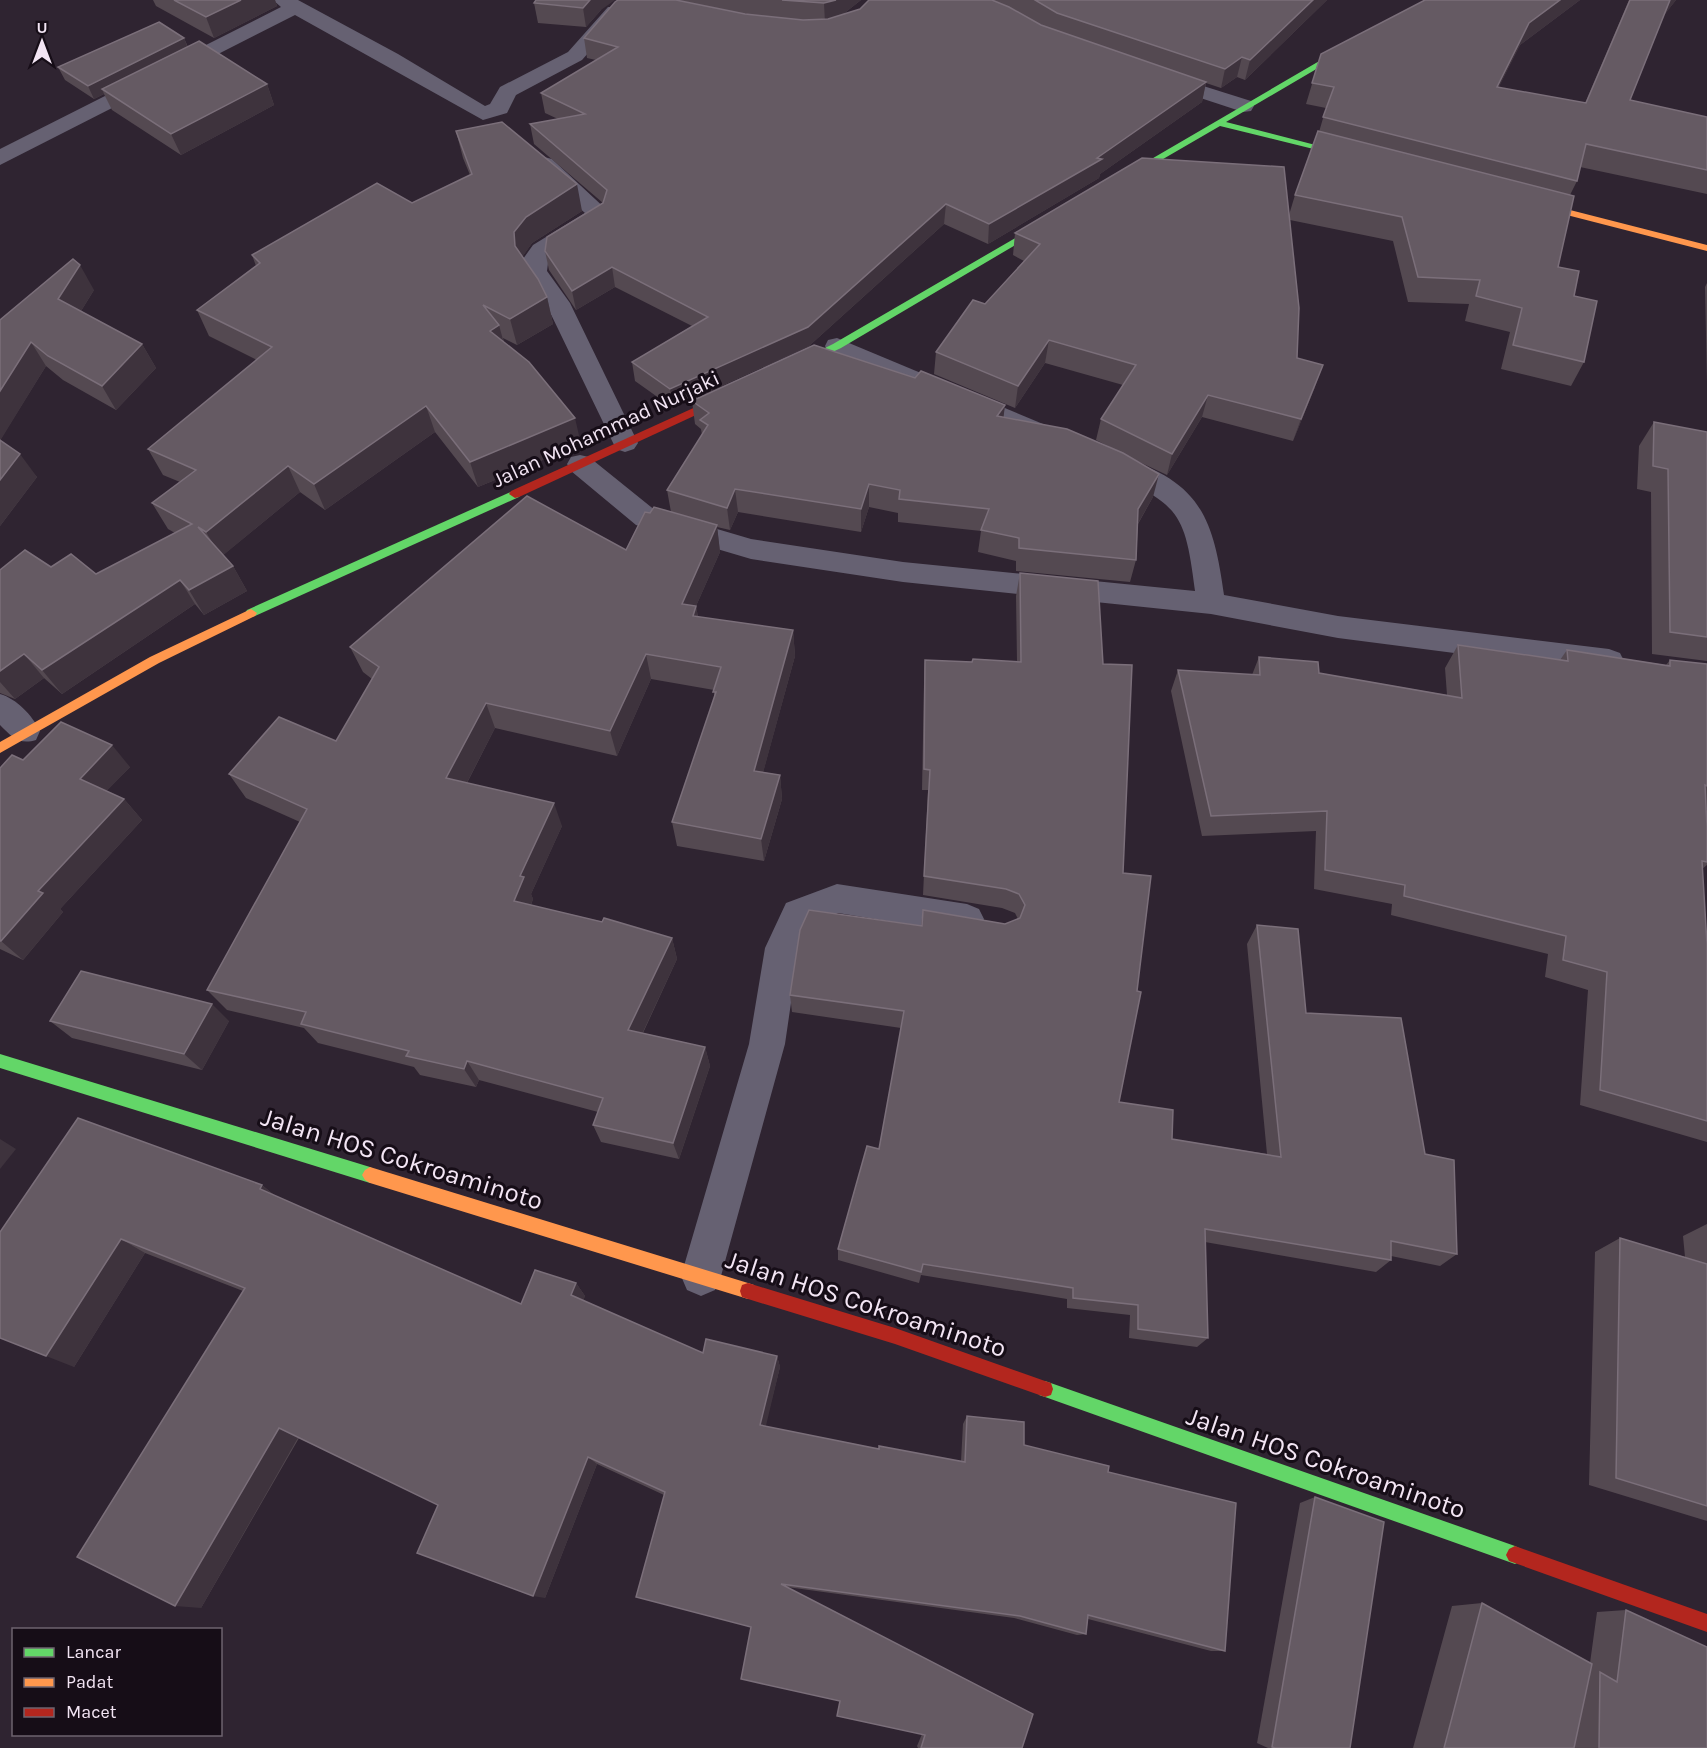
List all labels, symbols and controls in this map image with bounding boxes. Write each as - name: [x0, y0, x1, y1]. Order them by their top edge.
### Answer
- north arrow: [12, 12, 72, 72]
- text: U: [36, 18, 48, 37]
- street label: Jalan Mohammad Nurjaki: [489, 366, 723, 492]
- street label: Jalan HOS Cokroaminoto: [257, 1101, 547, 1217]
- street label: Jalan HOS Cokroaminoto: [722, 1244, 1010, 1364]
- street label: Jalan HOS Cokroaminoto: [1182, 1401, 1470, 1525]
- legend: [12, 1628, 222, 1736]
- text: Lancar: [66, 1641, 121, 1663]
- text: Padat: [66, 1671, 113, 1693]
- text: Macet: [66, 1701, 117, 1723]

